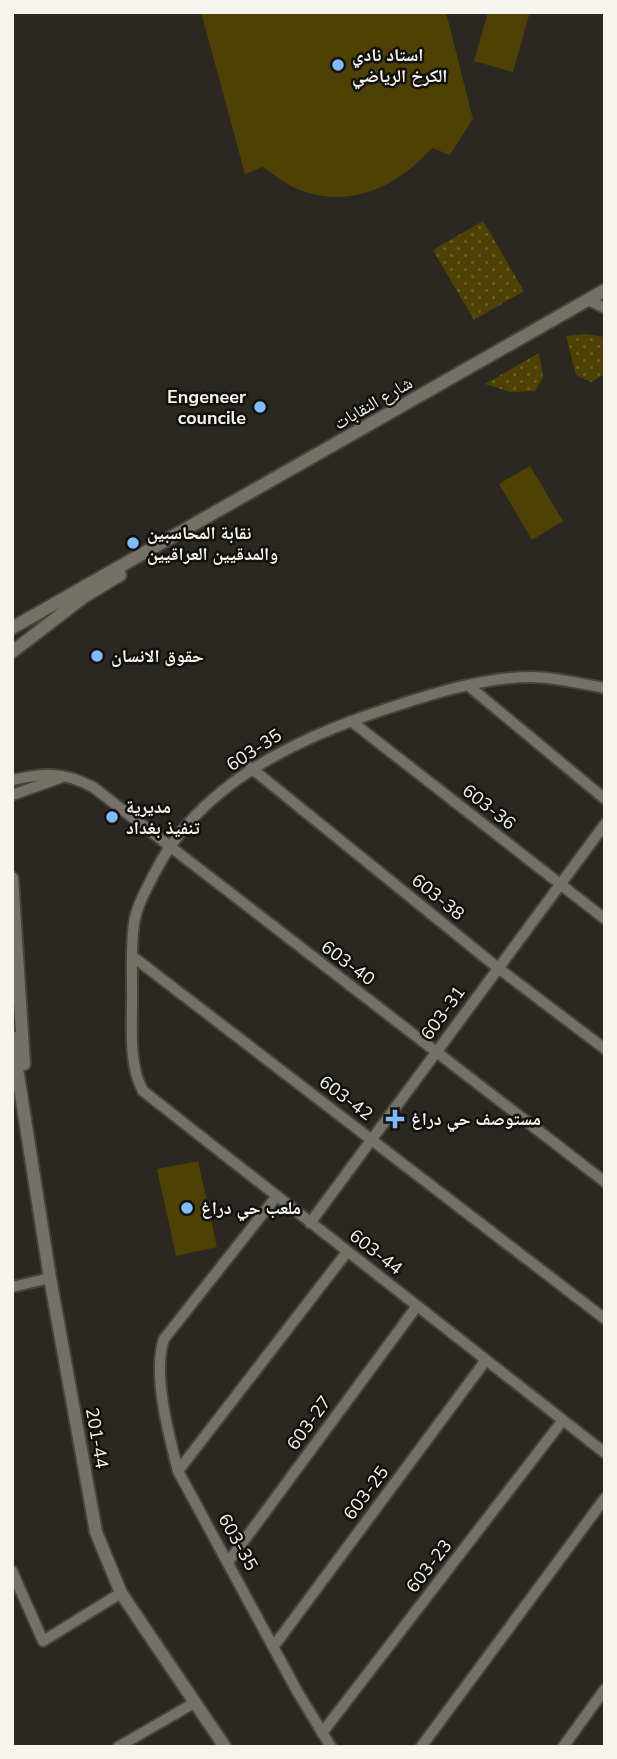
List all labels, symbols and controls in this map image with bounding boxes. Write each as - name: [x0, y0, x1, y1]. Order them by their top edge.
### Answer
- place label: استاد نادي الكرخ الرياضي: [352, 43, 447, 90]
- marker: استاد نادي الكرخ الرياضي: [330, 57, 346, 73]
- street label: شارع النقابات: [329, 371, 417, 435]
- place label: Engeneer councile: [167, 385, 246, 430]
- marker: Engeneer councile: [252, 399, 268, 415]
- place label: نقابة المحاسبين والمدقيين العراقيين: [147, 521, 278, 566]
- marker: نقابة المحاسبين والمدقيين العراقيين: [125, 535, 141, 551]
- place label: حقوق الانسان: [111, 644, 204, 668]
- marker: حقوق الانسان: [89, 648, 105, 664]
- street label: 603-35: [222, 723, 286, 777]
- street label: 603-36: [457, 779, 521, 835]
- place label: مديرية تنفيذ بغداد: [126, 795, 200, 840]
- marker: مديرية تنفيذ بغداد: [104, 809, 120, 825]
- street label: 603-38: [406, 868, 470, 926]
- street label: 603-40: [316, 935, 380, 991]
- street label: 603-31: [415, 981, 471, 1045]
- street label: 603-42: [314, 1070, 378, 1126]
- place label: مستوصف حي دراغ: [411, 1107, 541, 1133]
- marker: مستوصف حي دراغ: [385, 1109, 405, 1129]
- place label: ملعب حي دراغ: [201, 1196, 301, 1222]
- marker: ملعب حي دراغ: [179, 1200, 195, 1216]
- street label: 603-44: [344, 1224, 408, 1281]
- street label: 603-27: [281, 1391, 337, 1455]
- street label: 201-44: [80, 1406, 114, 1471]
- street label: 603-25: [338, 1461, 394, 1525]
- street label: 603-35: [213, 1509, 263, 1575]
- street label: 603-23: [401, 1534, 457, 1598]

